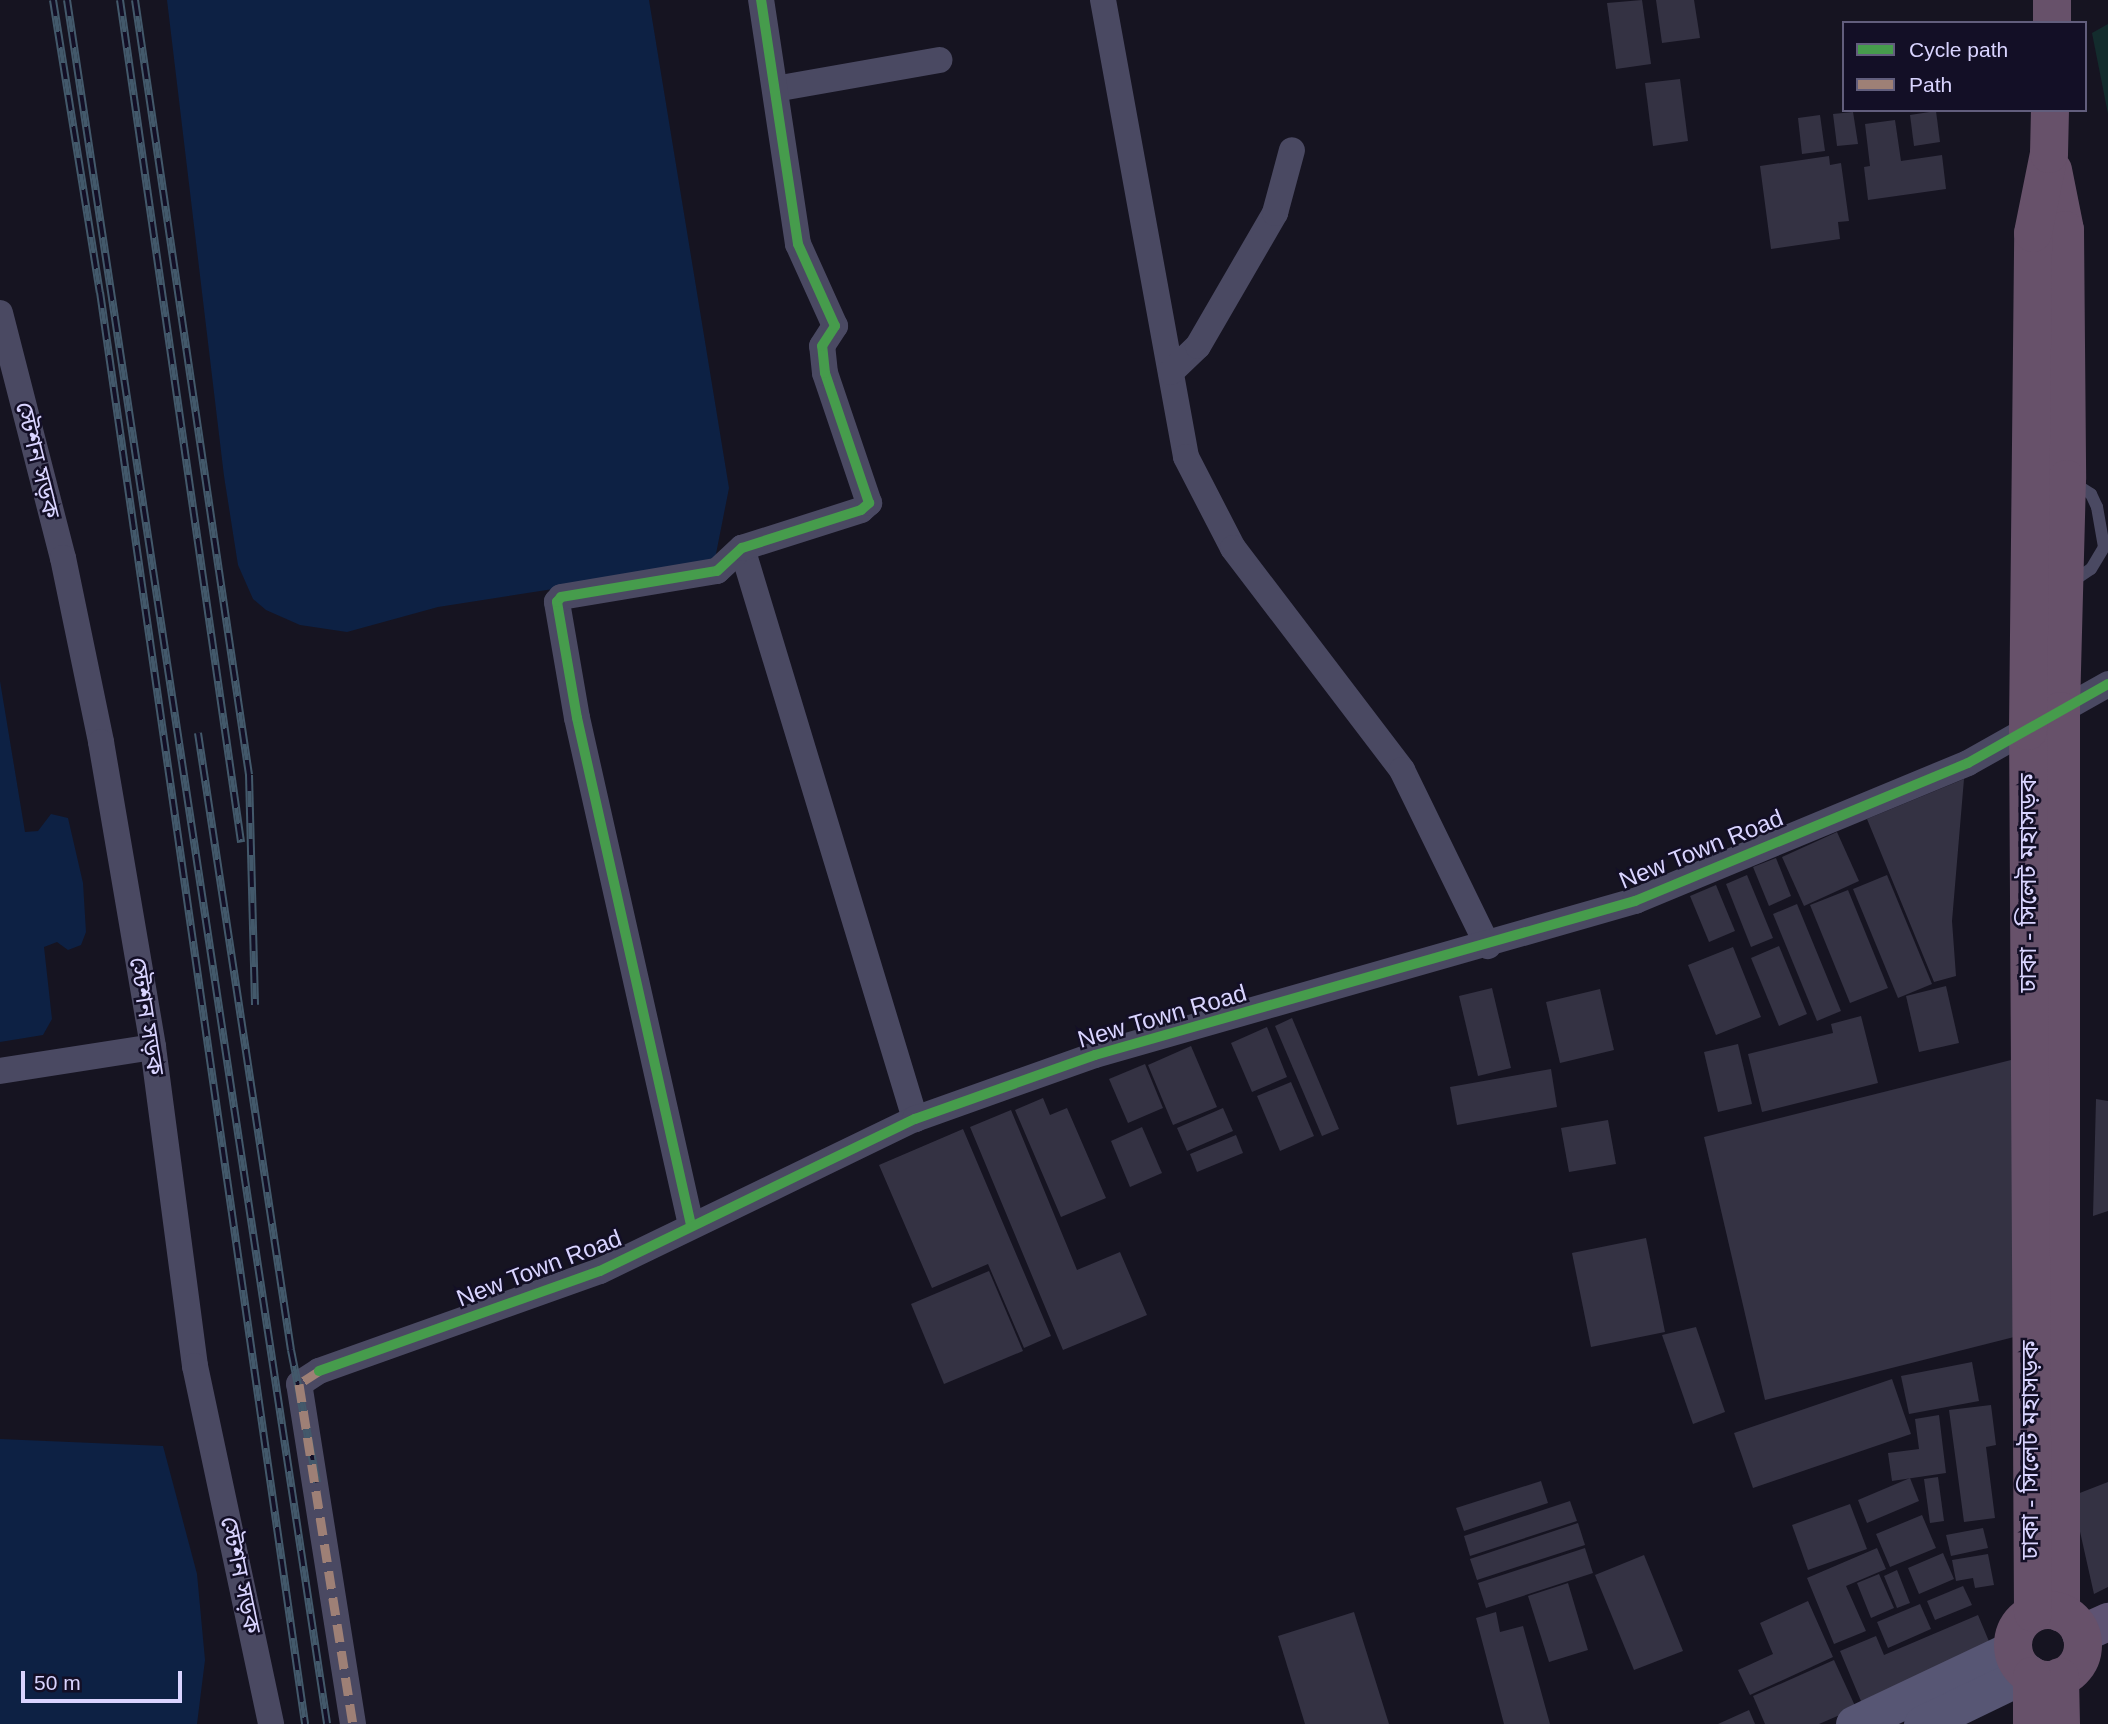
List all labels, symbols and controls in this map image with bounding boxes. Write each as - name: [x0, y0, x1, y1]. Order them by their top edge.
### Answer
- legend: [1842, 21, 2087, 112]
- text: Cycle path: [1909, 38, 2008, 61]
- text: Path: [1909, 73, 1952, 96]
- street label: স্টেশন সড়ক: [10, 399, 66, 521]
- street label: ঢাকা - সিলেট মহাসড়ক: [2014, 773, 2042, 993]
- street label: New Town Road: [1615, 803, 1787, 895]
- street label: স্টেশন সড়ক: [123, 955, 171, 1077]
- street label: New Town Road: [1074, 978, 1250, 1054]
- street label: New Town Road: [452, 1223, 626, 1313]
- street label: ঢাকা - সিলেট মহাসড়ক: [2016, 1340, 2044, 1560]
- street label: স্টেশন সড়ক: [215, 1514, 267, 1636]
- scale bar: [24, 1658, 186, 1702]
- text: 50 m: [34, 1671, 81, 1694]

